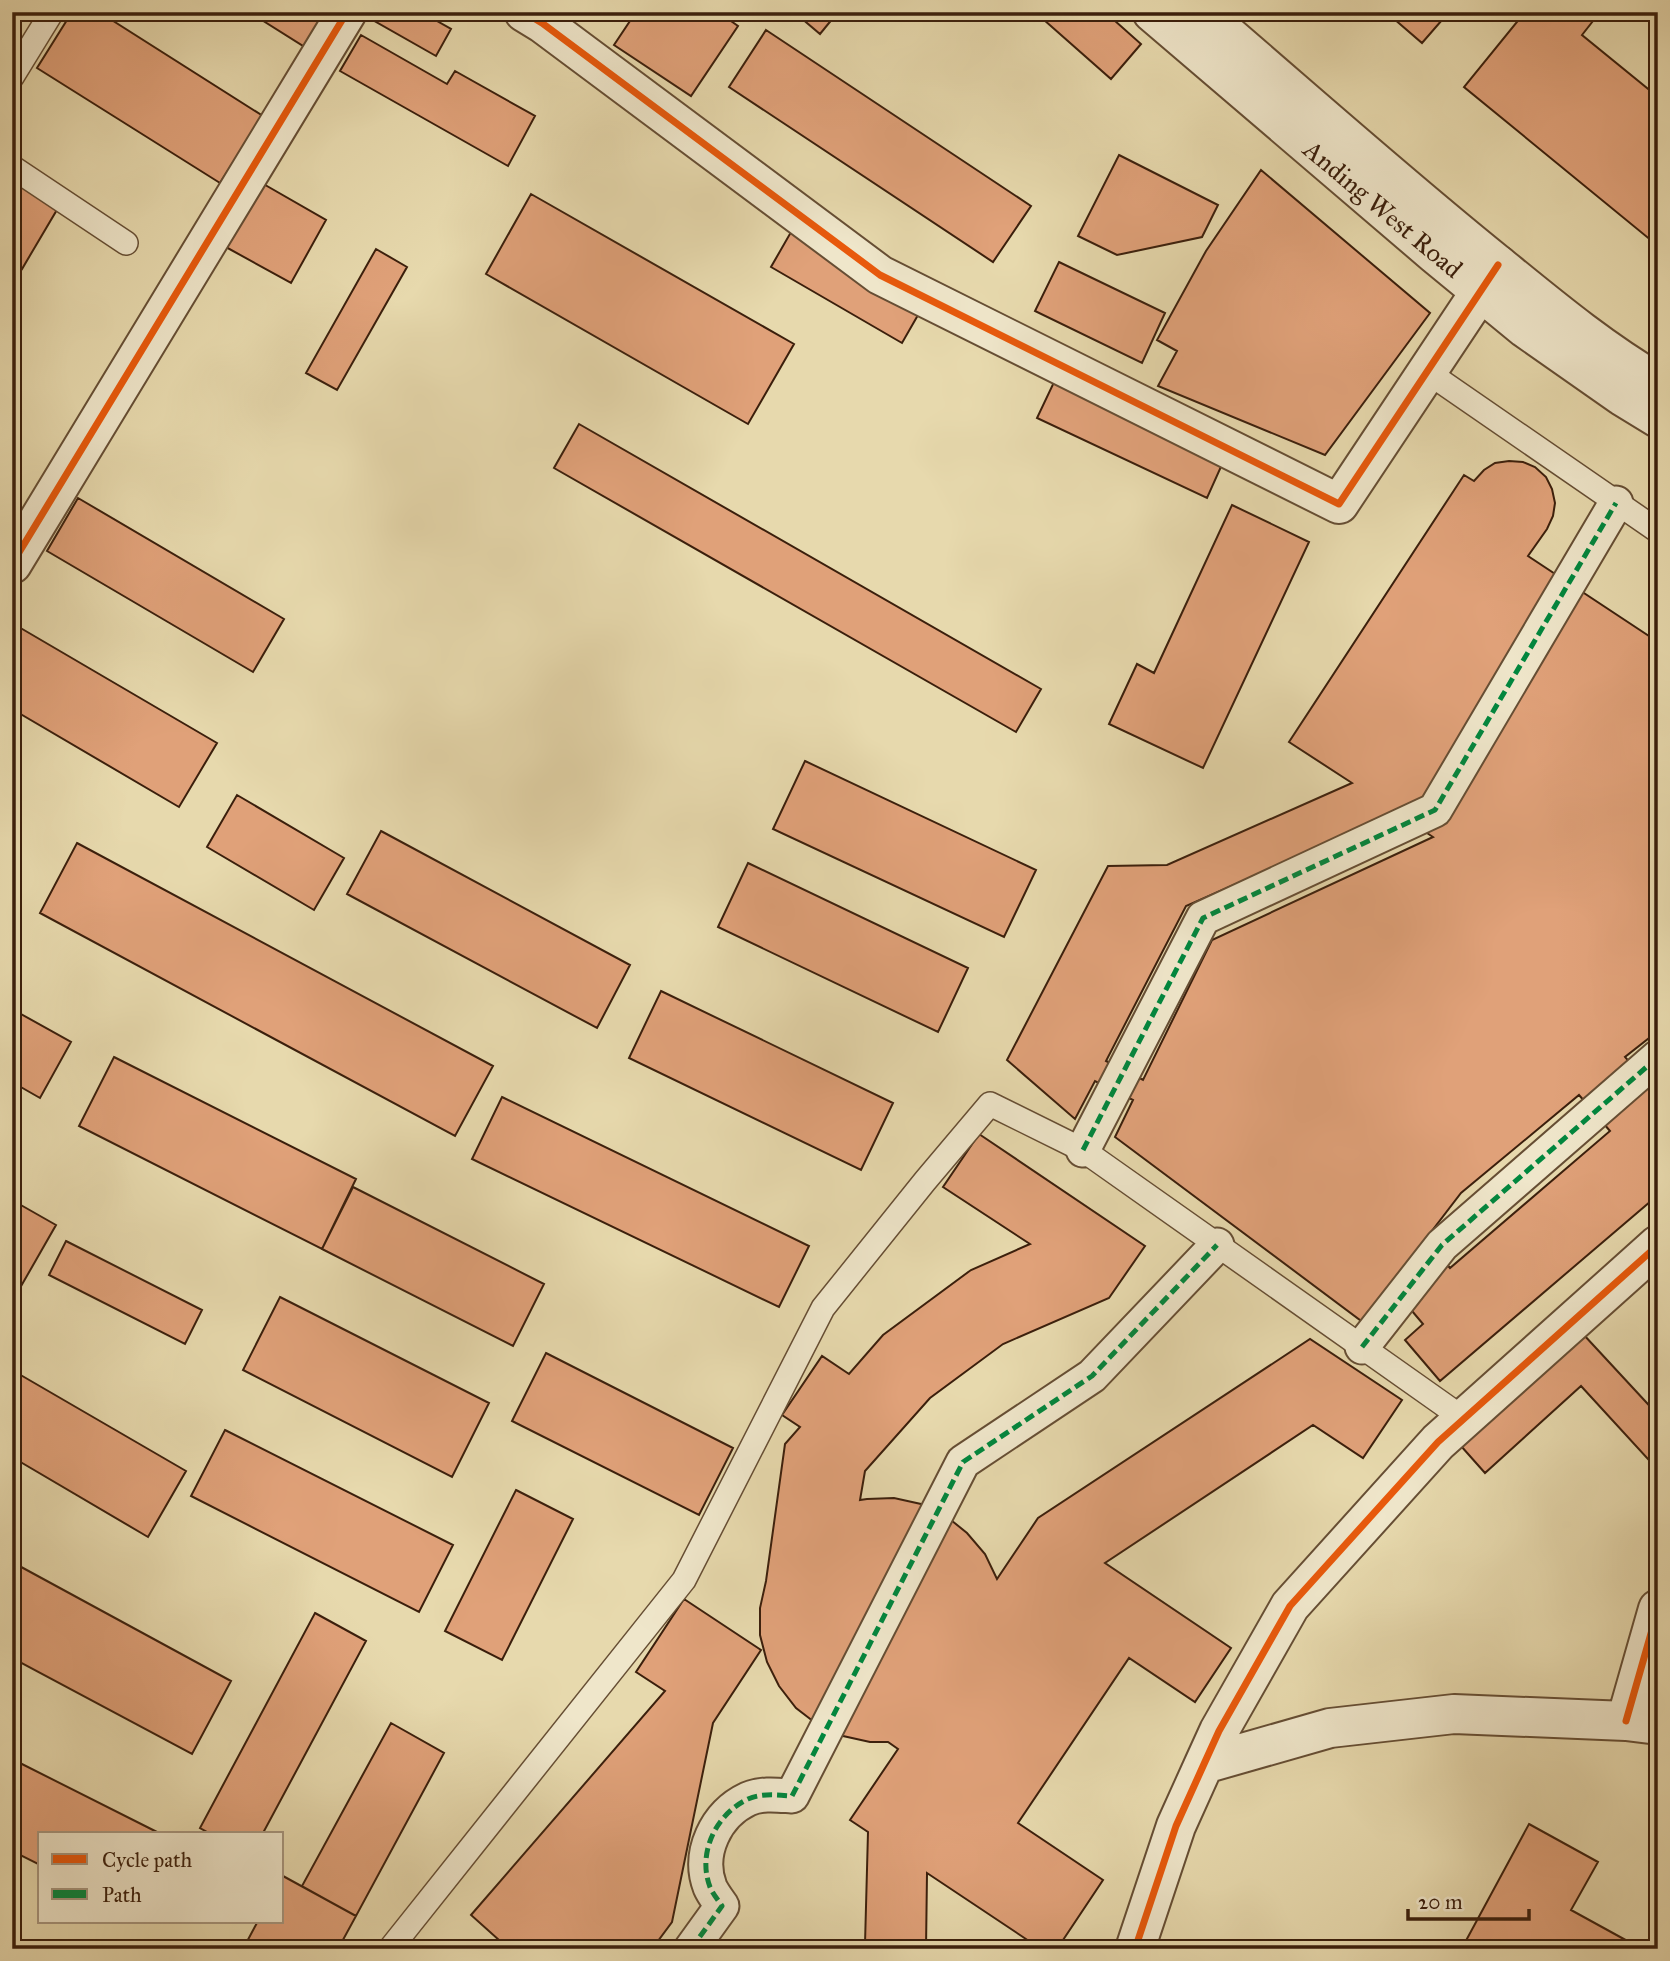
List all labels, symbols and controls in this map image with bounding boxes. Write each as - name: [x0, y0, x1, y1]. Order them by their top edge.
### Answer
- street label: Anding West Road: [1296, 133, 1469, 285]
- legend: [38, 1832, 284, 1923]
- text: Cycle path: [102, 1847, 193, 1873]
- scale bar: [1408, 1877, 1528, 1921]
- text: Path: [102, 1882, 142, 1908]
- text: 20 m: [1418, 1889, 1463, 1915]

